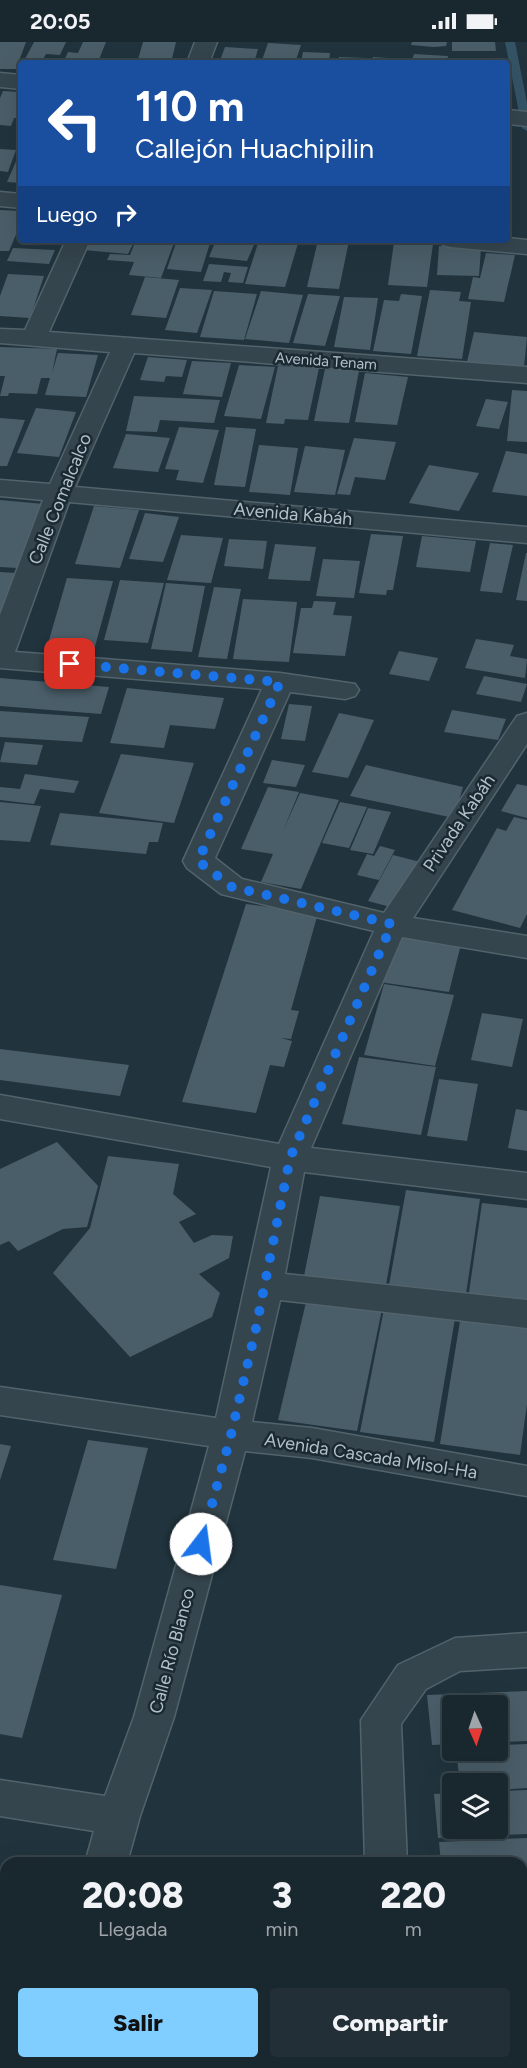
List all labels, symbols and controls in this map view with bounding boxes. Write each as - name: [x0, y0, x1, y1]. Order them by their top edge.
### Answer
- text: 20:05: [30, 8, 91, 35]
- text: 110 m: [135, 81, 244, 132]
- icon: left: [36, 84, 114, 162]
- text: Callejón Huachipilin: [135, 132, 374, 165]
- icon: right: [109, 198, 142, 231]
- text: Luego: [36, 201, 97, 228]
- street label: Avenida Tenam: [274, 348, 378, 374]
- street label: Calle Comalcalco: [24, 430, 96, 568]
- street label: Avenida Kabáh: [233, 498, 353, 530]
- pin: [44, 638, 95, 689]
- icon: arrive: [53, 647, 86, 680]
- street label: Privada Kabáh: [418, 770, 500, 876]
- street label: Avenida Cascada Misol-Ha: [263, 1428, 479, 1484]
- position arrow: [169, 1512, 233, 1576]
- street label: Calle Río Blanco: [145, 1586, 199, 1716]
- north arrow: [442, 1695, 508, 1761]
- map controls: [442, 1695, 508, 1839]
- button: layers: [442, 1773, 508, 1839]
- text: 20:08: [82, 1874, 184, 1917]
- text: 3: [272, 1874, 292, 1917]
- text: 220: [380, 1874, 446, 1917]
- text: Llegada: [98, 1917, 168, 1941]
- text: min: [266, 1917, 298, 1941]
- text: m: [405, 1917, 422, 1941]
- button: Salir: [18, 1988, 258, 2057]
- button: Compartir: [270, 1988, 510, 2057]

